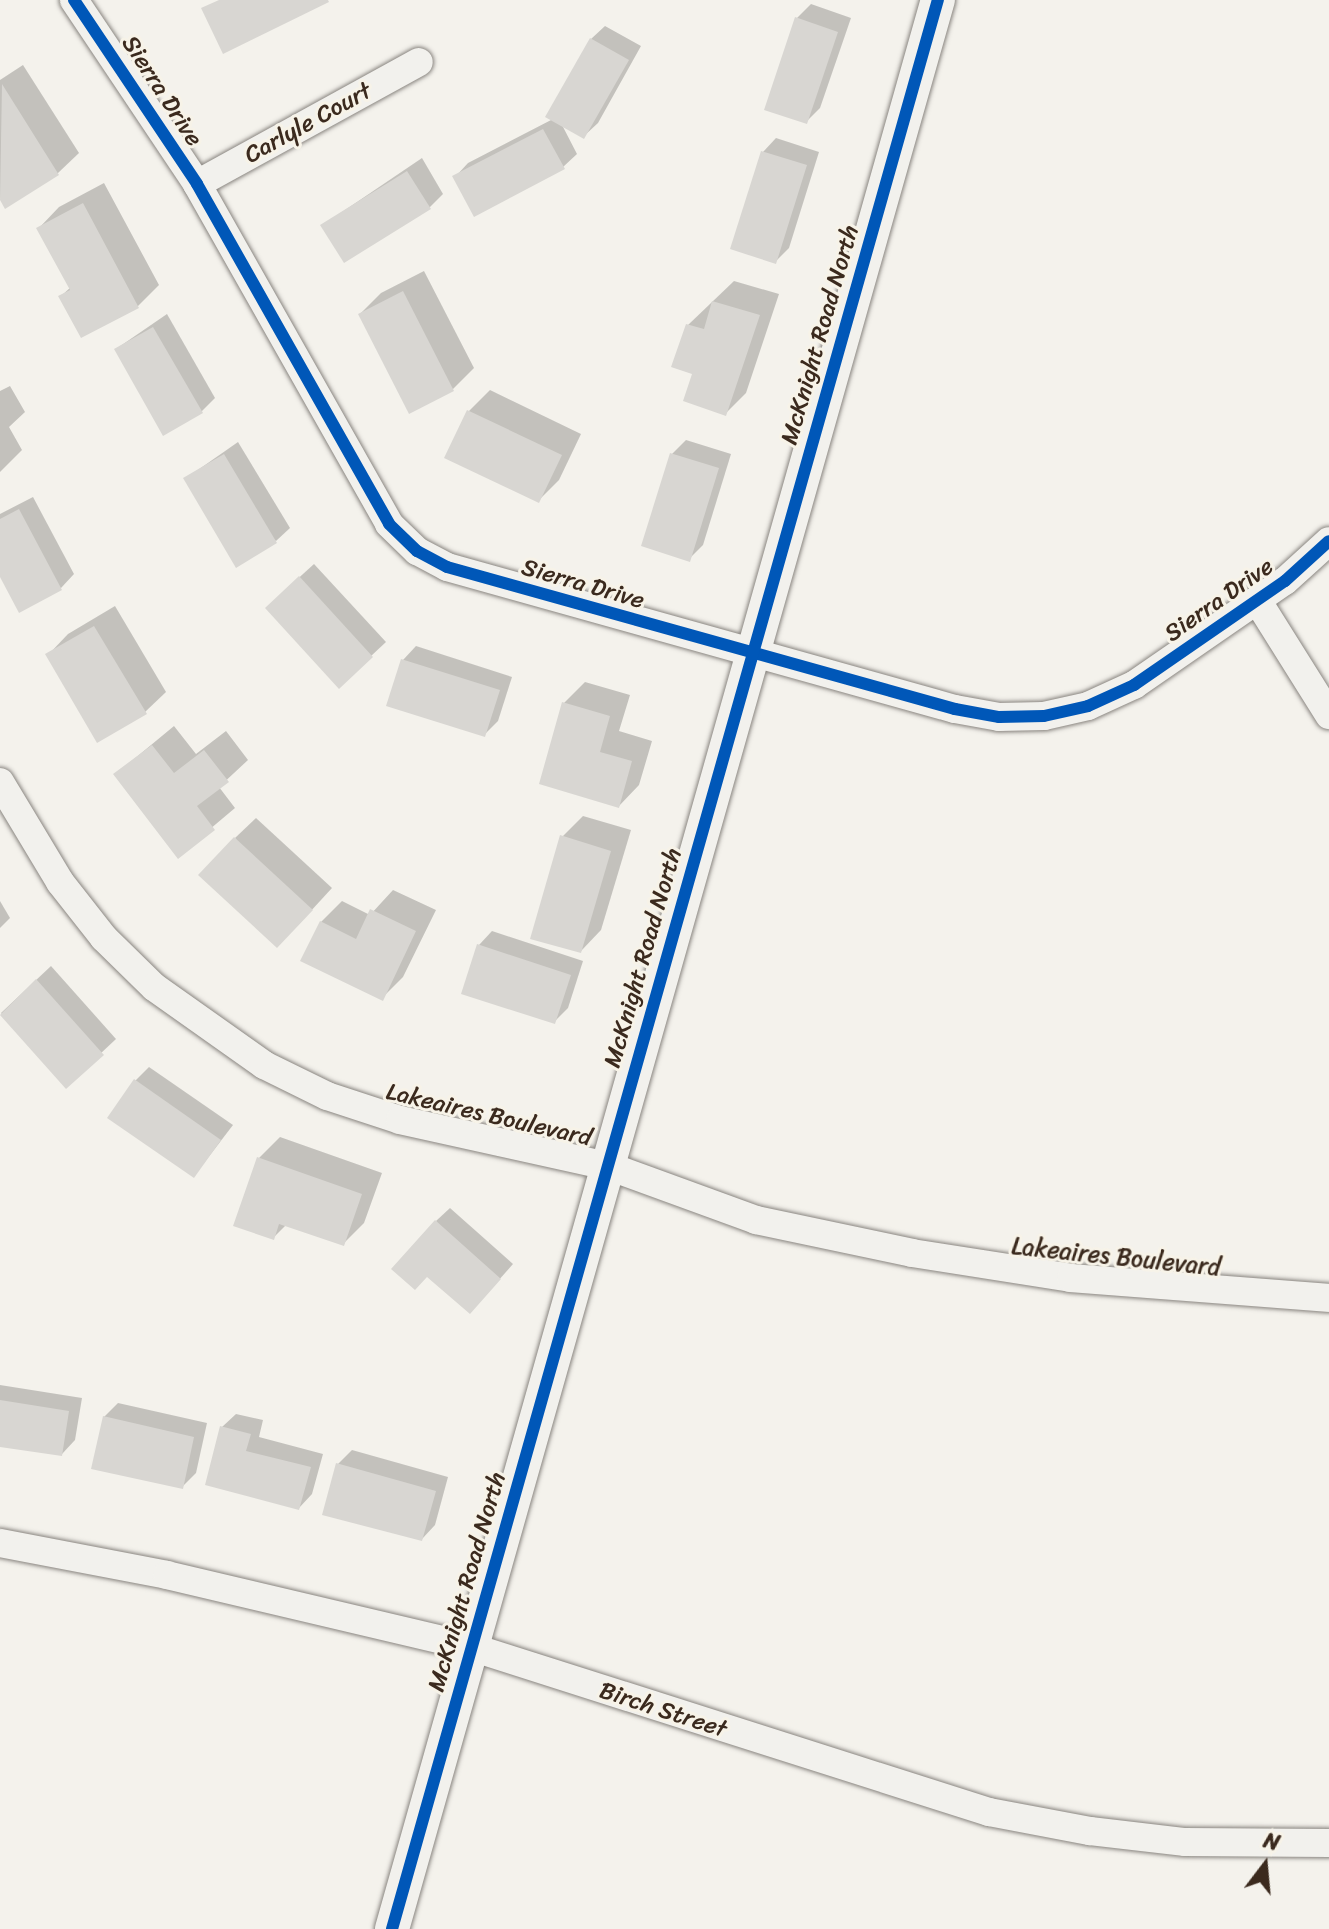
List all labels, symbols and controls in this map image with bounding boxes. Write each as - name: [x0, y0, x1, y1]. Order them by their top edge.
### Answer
- street label: Sierra Drive: [116, 30, 208, 152]
- street label: Carlyle Court: [239, 76, 377, 170]
- street label: McKnight Road North: [775, 222, 865, 448]
- street label: Sierra Drive: [1159, 552, 1279, 648]
- street label: Sierra Drive: [518, 553, 648, 615]
- street label: McKnight Road North: [598, 845, 688, 1071]
- street label: Lakeaires Boulevard: [384, 1077, 594, 1153]
- street label: Lakeaires Boulevard: [1010, 1232, 1222, 1282]
- street label: McKnight Road North: [422, 1469, 512, 1695]
- street label: Birch Street: [596, 1676, 730, 1744]
- text: N: [1259, 1821, 1284, 1862]
- north arrow: [1225, 1825, 1305, 1905]

